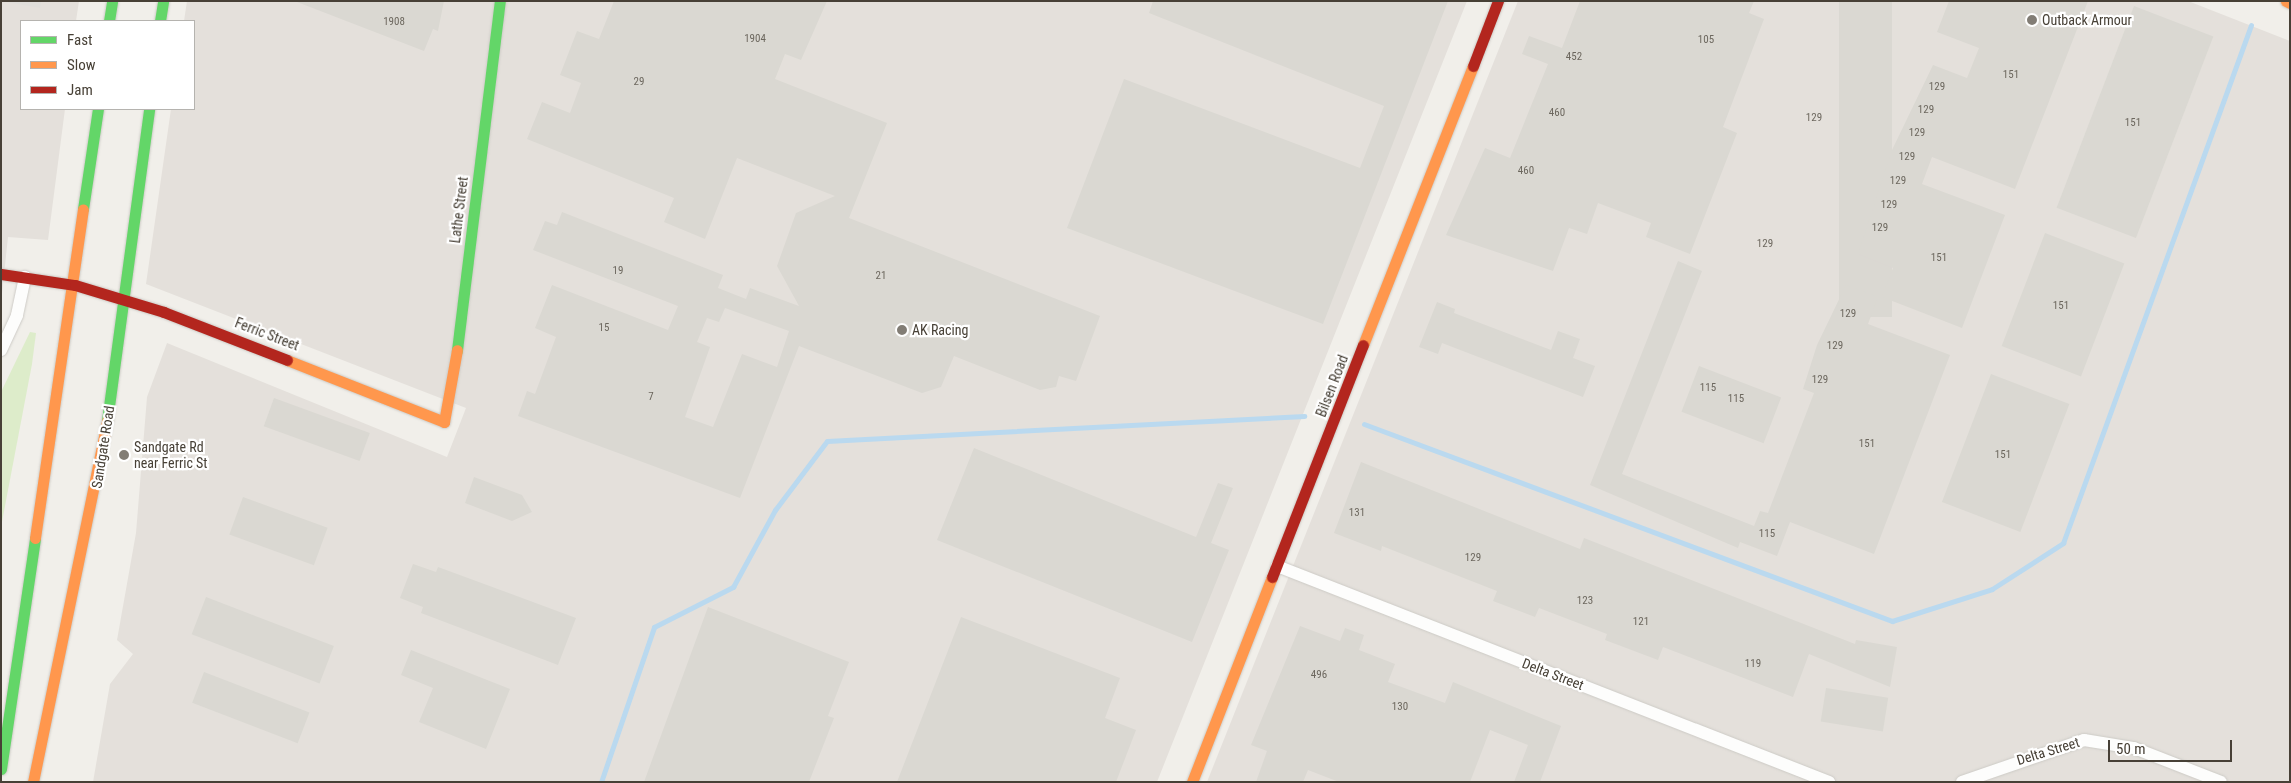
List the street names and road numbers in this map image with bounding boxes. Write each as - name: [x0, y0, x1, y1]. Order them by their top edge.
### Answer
- street label: Lathe Street: [447, 176, 471, 244]
- street label: Ferric Street: [233, 314, 301, 354]
- street label: Bilsen Road: [1312, 353, 1352, 419]
- street label: Sandgate Road: [88, 405, 118, 489]
- street label: Delta Street: [1520, 655, 1586, 693]
- street label: Delta Street: [2015, 734, 2081, 768]

